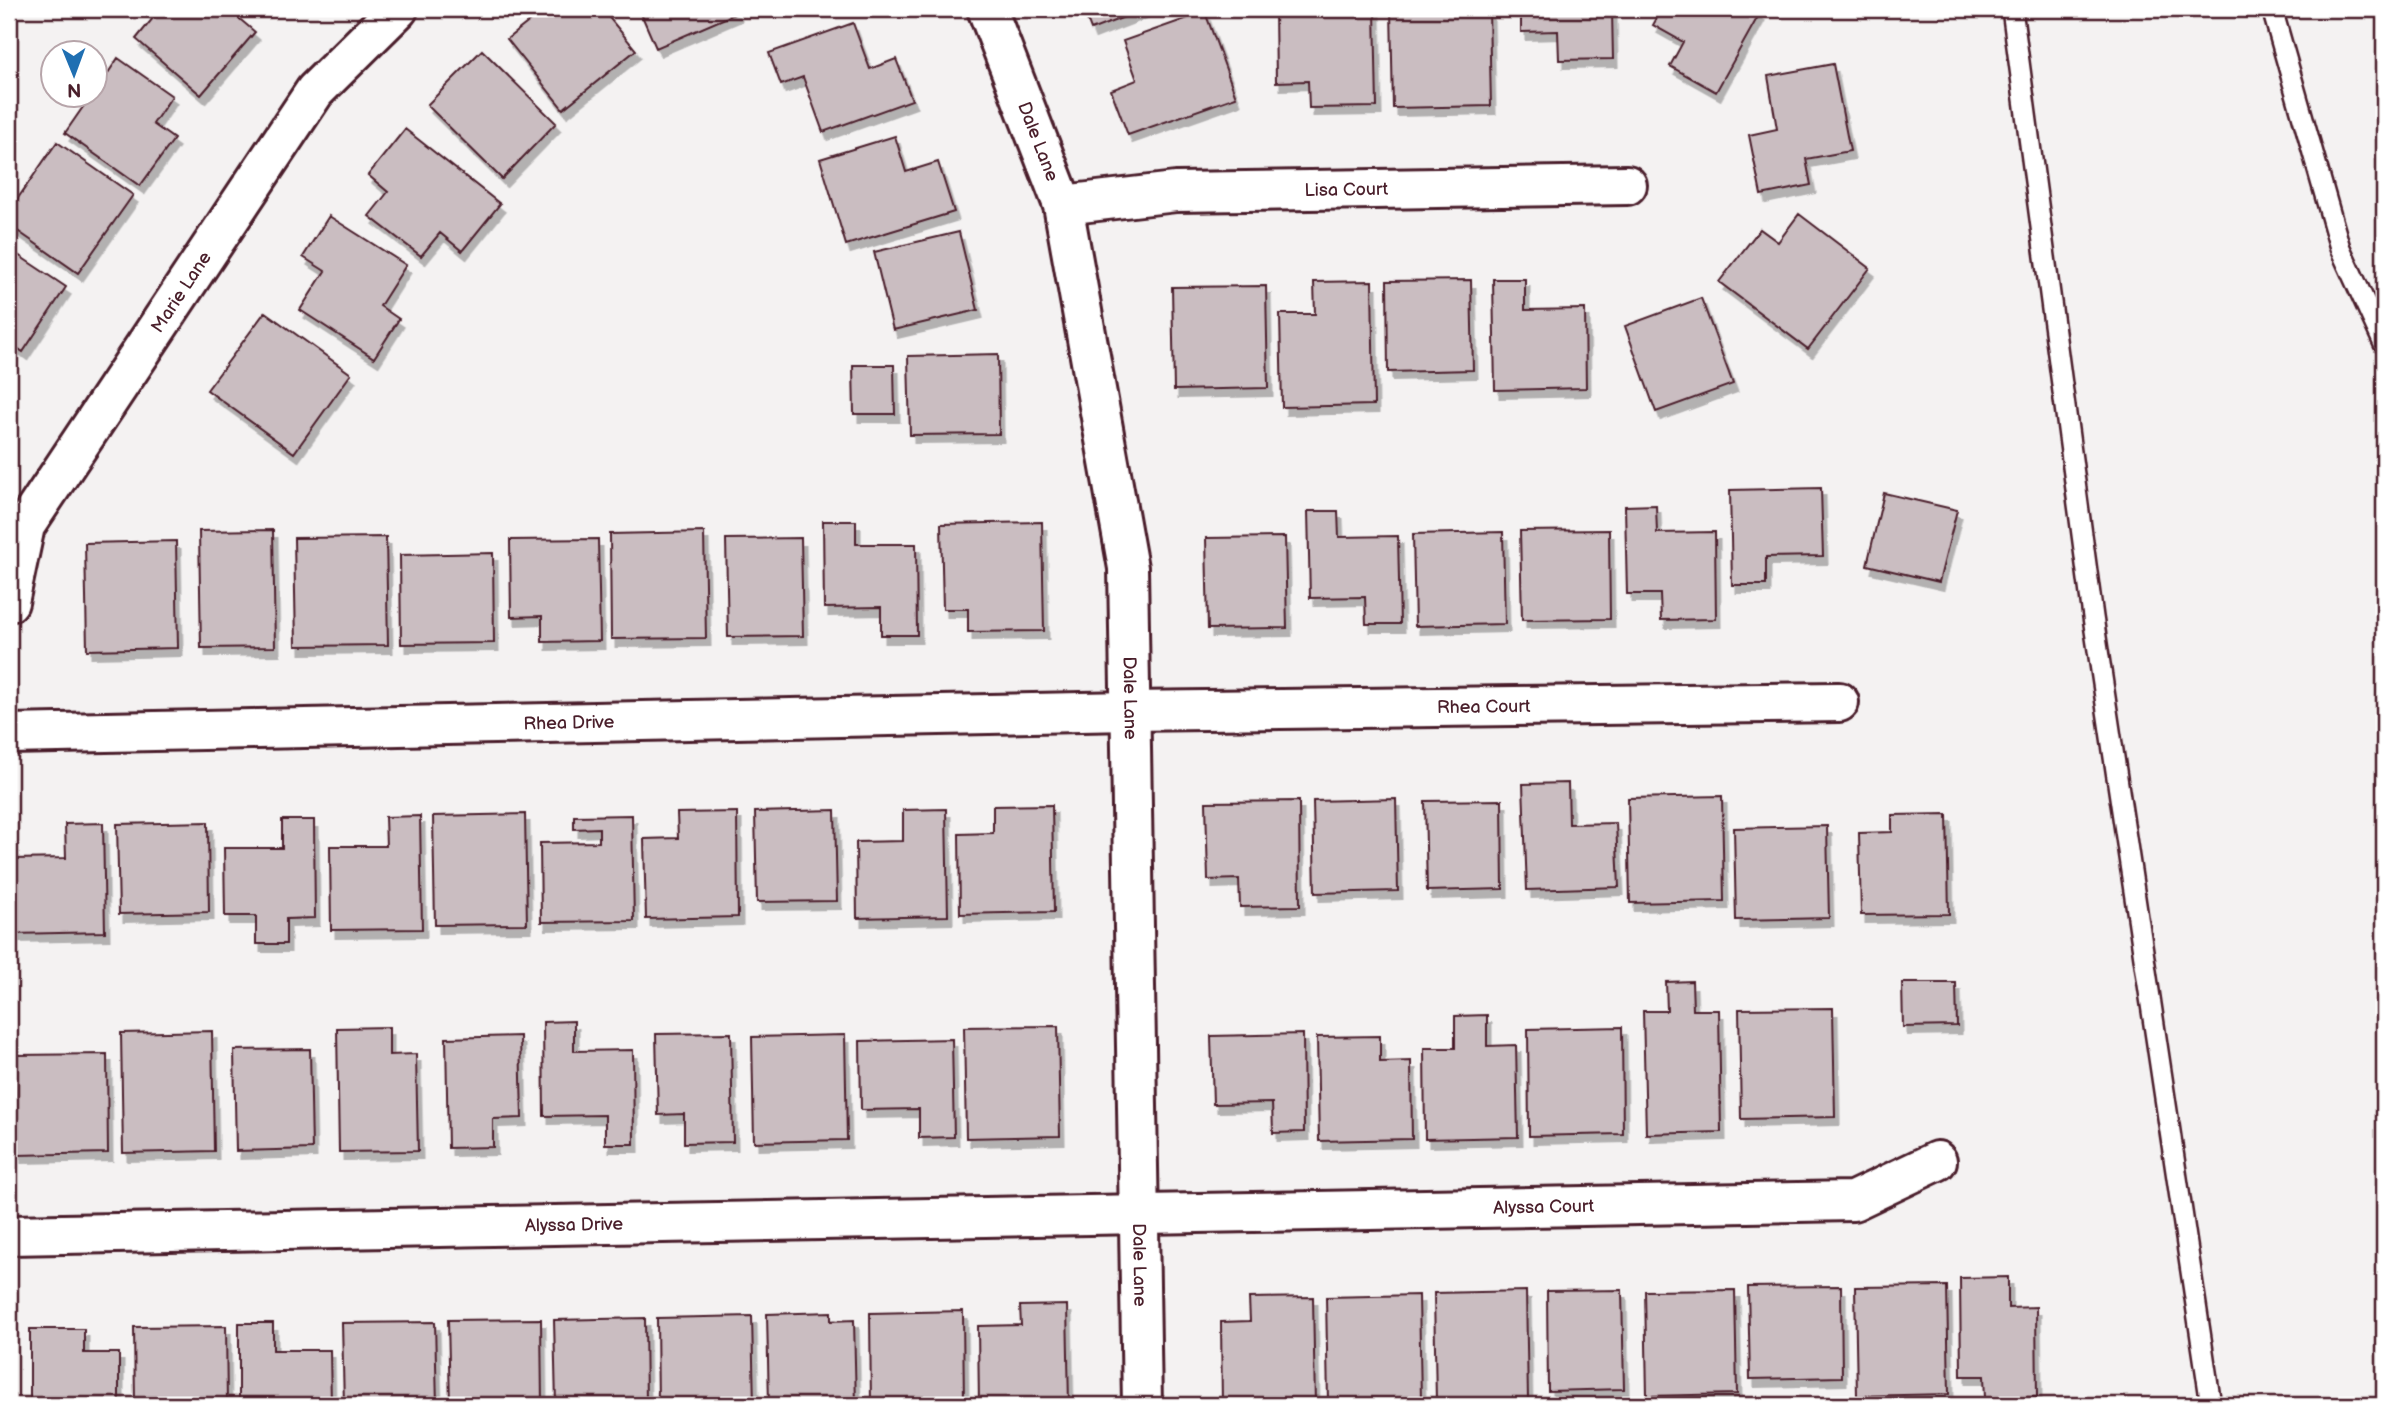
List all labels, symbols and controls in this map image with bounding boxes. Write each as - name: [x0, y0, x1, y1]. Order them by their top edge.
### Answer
- north arrow: [38, 38, 108, 108]
- text: N: [67, 78, 82, 101]
- street label: Dale Lane: [1013, 99, 1063, 184]
- street label: Lisa Court: [1304, 178, 1389, 201]
- street label: Marie Lane: [147, 247, 216, 336]
- street label: Dale Lane: [1119, 656, 1141, 740]
- street label: Rhea Court: [1437, 695, 1531, 718]
- street label: Rhea Drive: [523, 711, 615, 734]
- street label: Alyssa Court: [1493, 1195, 1595, 1218]
- street label: Alyssa Drive: [525, 1213, 624, 1236]
- street label: Dale Lane: [1128, 1223, 1151, 1307]

